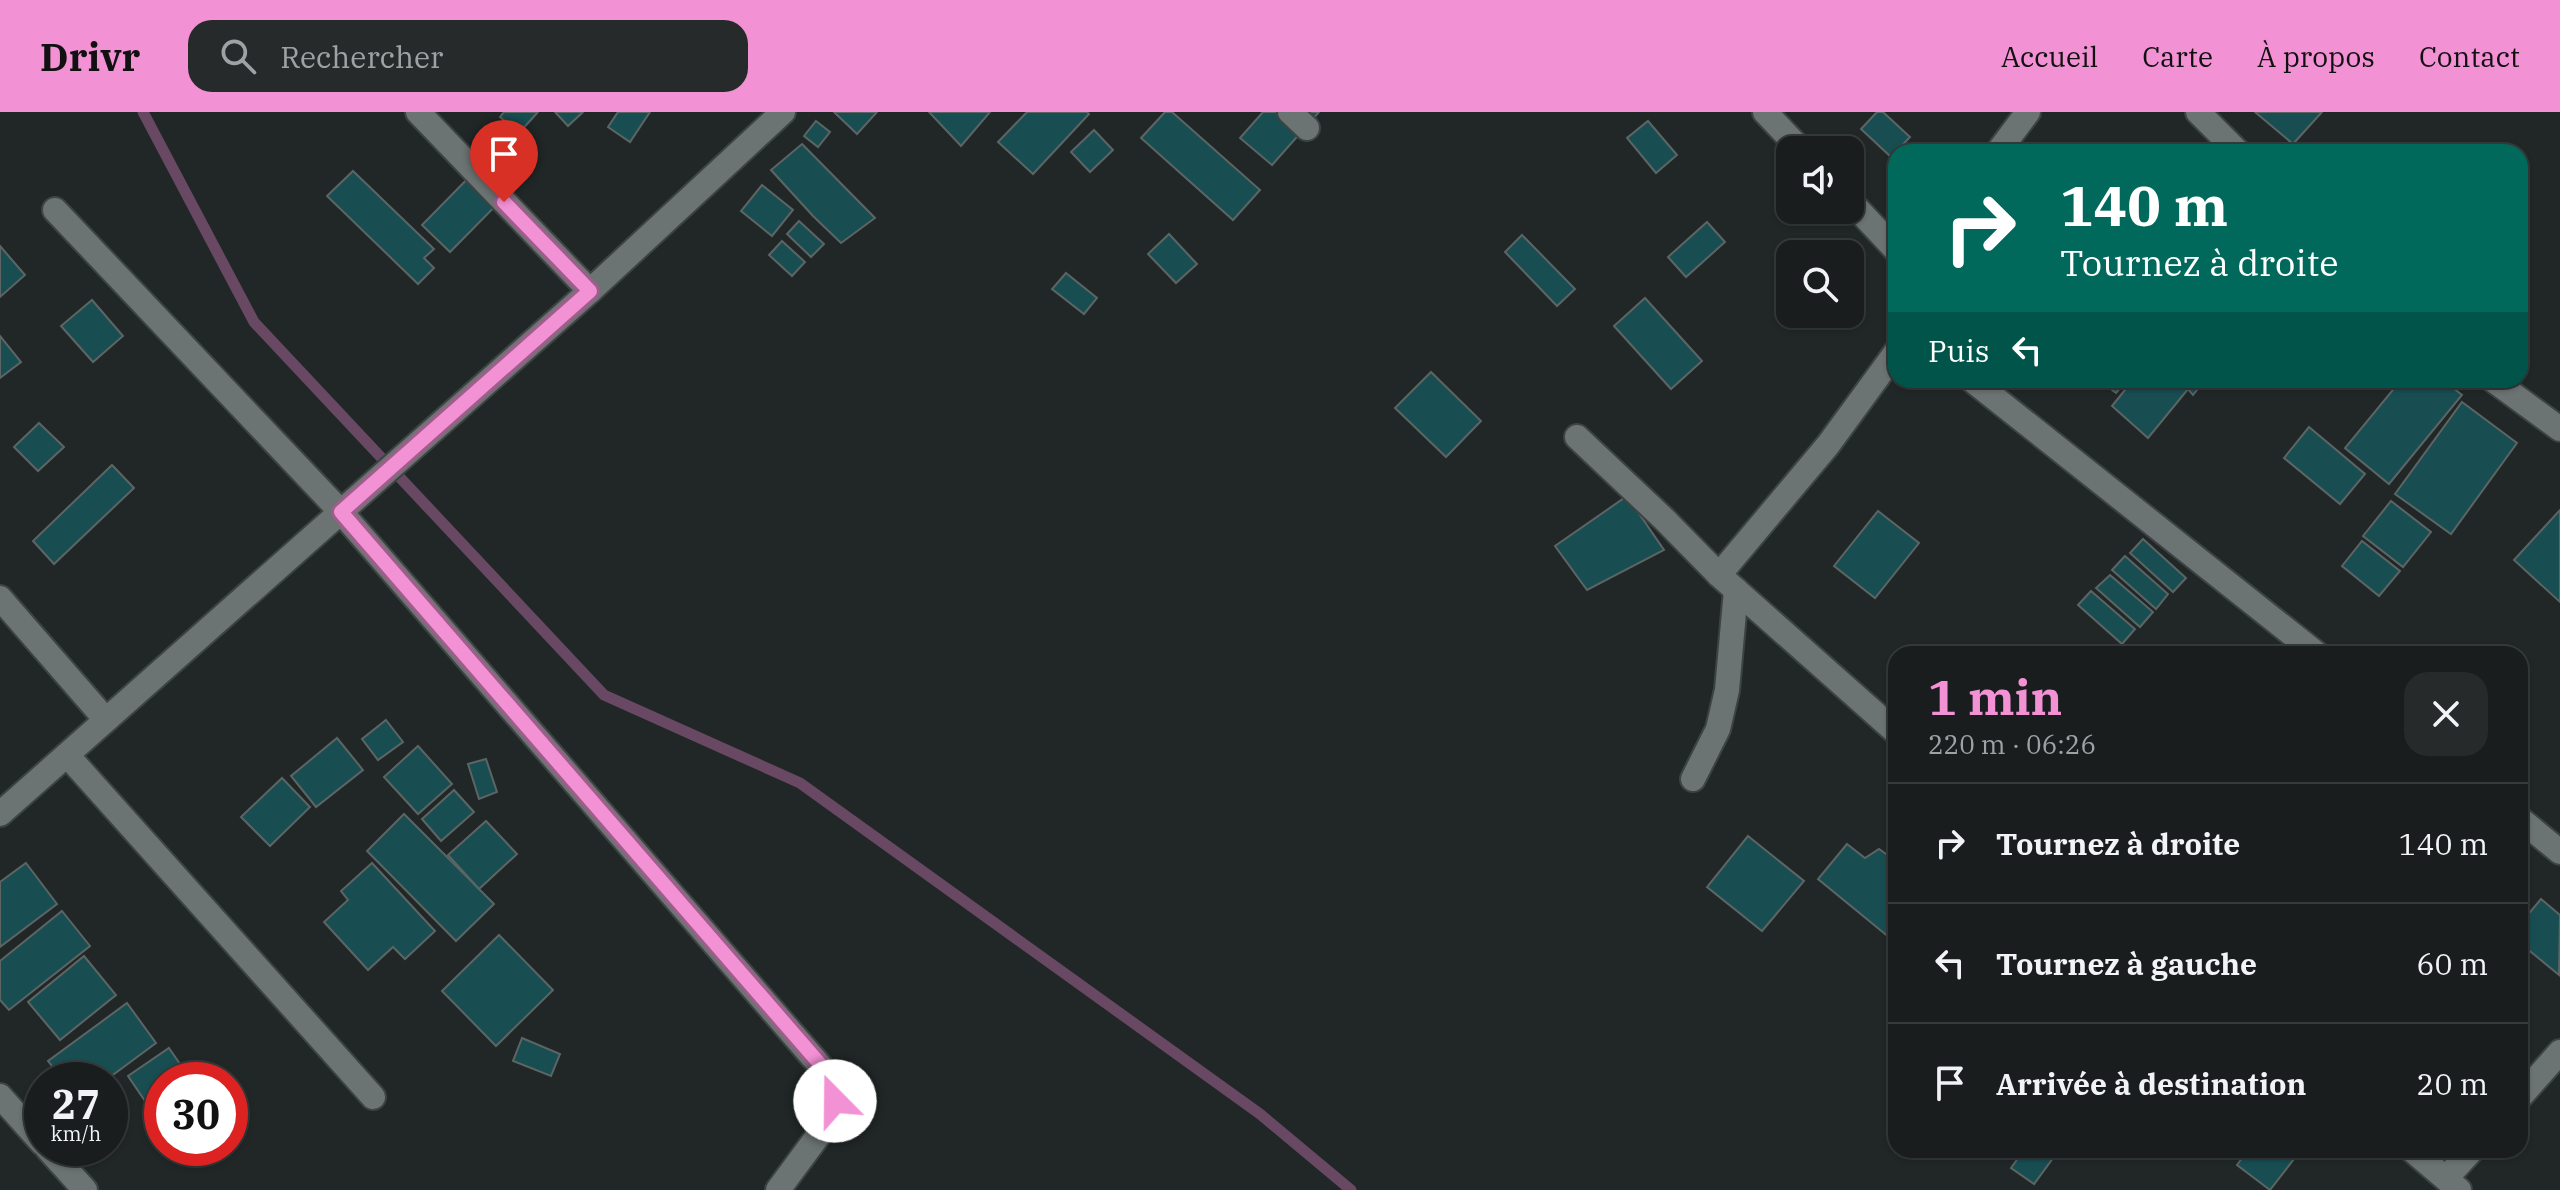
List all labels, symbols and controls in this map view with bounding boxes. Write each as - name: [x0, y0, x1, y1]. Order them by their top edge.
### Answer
- search box: [188, 20, 748, 92]
- text: Drivr: [40, 32, 140, 81]
- icon: search: [216, 34, 260, 78]
- text: Rechercher: [280, 37, 443, 76]
- text: Accueil: [2001, 38, 2098, 75]
- text: Carte: [2142, 38, 2213, 75]
- text: À propos: [2257, 38, 2375, 75]
- text: Contact: [2419, 38, 2520, 75]
- pin: [470, 120, 538, 202]
- icon: arrive: [482, 132, 526, 176]
- map controls: [1776, 136, 1864, 328]
- button: sound: [1776, 136, 1864, 224]
- text: 140 m: [2060, 169, 2228, 241]
- icon: right: [1928, 176, 2032, 280]
- text: Tournez à droite: [2060, 239, 2339, 286]
- button: search: [1776, 240, 1864, 328]
- icon: left: [2005, 328, 2049, 372]
- text: Puis: [1928, 331, 1989, 370]
- text: 1 min: [1928, 666, 2062, 728]
- button: close: [2404, 672, 2488, 756]
- text: 220 m · 06:26: [1928, 727, 2096, 761]
- icon: right: [1928, 821, 1972, 865]
- text: Tournez à droite: [1996, 824, 2240, 863]
- text: 140 m: [2398, 824, 2488, 863]
- icon: left: [1928, 941, 1972, 985]
- text: Tournez à gauche: [1996, 944, 2257, 983]
- text: 60 m: [2416, 944, 2488, 983]
- position arrow: [793, 1059, 877, 1143]
- icon: arrive: [1928, 1061, 1972, 1105]
- speed limit sign: 30: [144, 1062, 248, 1166]
- text: Arrivée à destination: [1996, 1064, 2306, 1103]
- text: 20 m: [2416, 1064, 2488, 1103]
- text: 27: [52, 1078, 100, 1130]
- text: km/h: [51, 1120, 101, 1147]

